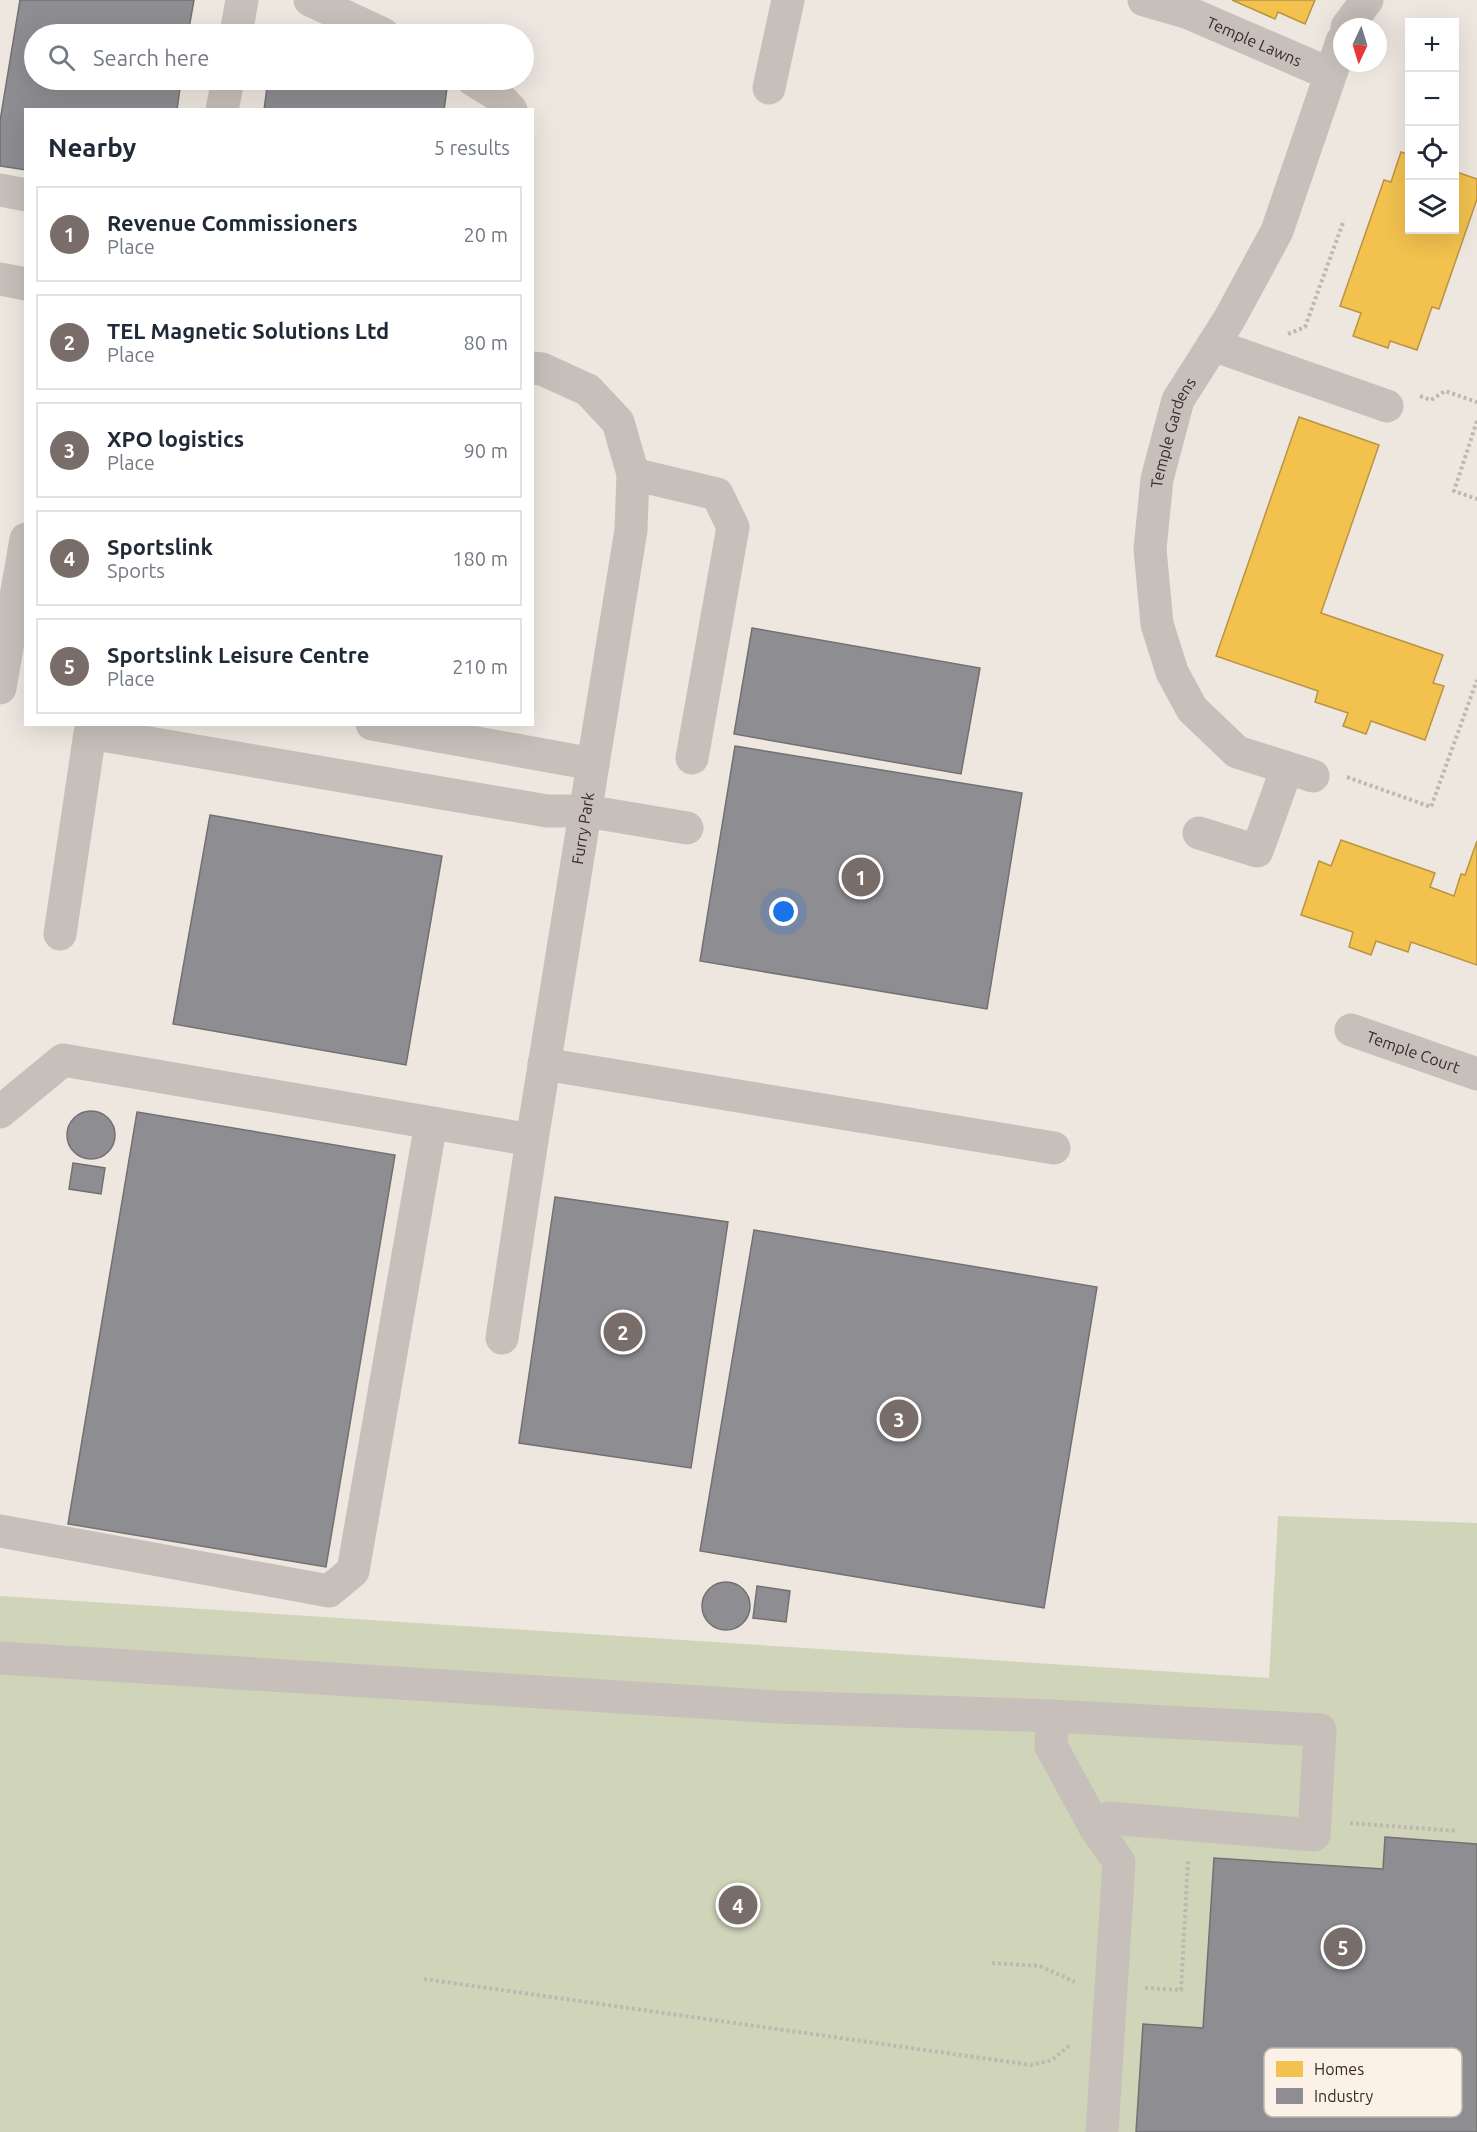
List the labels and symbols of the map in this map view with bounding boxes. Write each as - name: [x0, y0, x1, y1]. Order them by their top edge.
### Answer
- street label: Temple Lawns: [1204, 13, 1305, 70]
- north arrow: [1333, 18, 1387, 72]
- street label: Temple Gardens: [1147, 374, 1199, 489]
- street label: Furry Park: [568, 791, 597, 866]
- pin: 1: [842, 854, 880, 900]
- your location: [769, 897, 798, 926]
- street label: Temple Court: [1364, 1027, 1463, 1077]
- pin: 2: [604, 1310, 642, 1354]
- pin: 3: [880, 1396, 918, 1442]
- pin: 4: [718, 1882, 758, 1928]
- pin: 5: [1324, 1924, 1362, 1970]
- legend: [1264, 2048, 1462, 2117]
- text: Homes: [1314, 2060, 1364, 2078]
- text: Industry: [1314, 2087, 1373, 2105]

